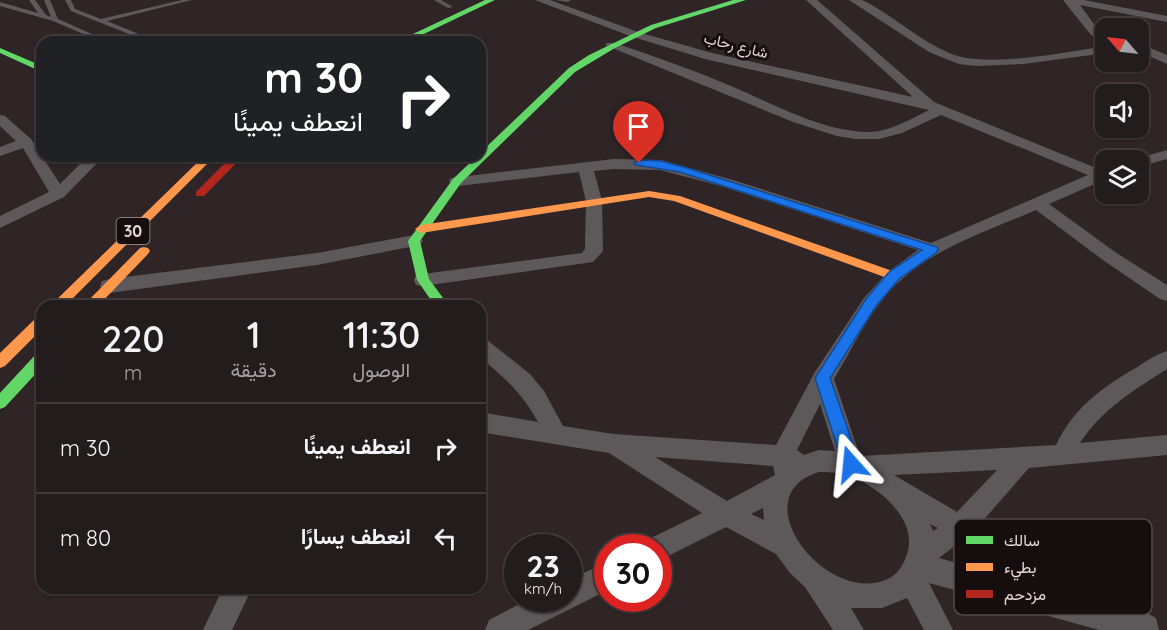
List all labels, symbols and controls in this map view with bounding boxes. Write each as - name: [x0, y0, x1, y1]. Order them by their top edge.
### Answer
- north arrow: [1095, 18, 1149, 72]
- map controls: [1095, 18, 1149, 204]
- street label: شارع رحاب: [702, 28, 770, 64]
- text: 30 m: [264, 51, 363, 104]
- icon: right: [384, 60, 462, 138]
- button: sound: [1095, 84, 1149, 138]
- pin: [613, 101, 664, 163]
- text: انعطف يمينًا: [233, 104, 363, 138]
- icon: arrive: [622, 110, 655, 143]
- button: layers: [1095, 150, 1149, 204]
- road number: 30: [116, 218, 150, 244]
- text: 1: [247, 312, 260, 357]
- text: 11:30: [343, 312, 420, 357]
- text: 220: [102, 316, 164, 361]
- text: دقيقة: [230, 357, 277, 382]
- text: الوصول: [352, 357, 410, 382]
- text: m: [124, 360, 142, 385]
- text: انعطف يمينًا: [303, 432, 411, 460]
- icon: right: [429, 432, 462, 465]
- position arrow: [819, 432, 883, 496]
- text: 30 m: [60, 434, 111, 462]
- legend: [954, 519, 1152, 615]
- text: انعطف يسارًا: [301, 522, 411, 550]
- icon: left: [429, 522, 462, 555]
- text: 80 m: [60, 524, 111, 552]
- text: سالك: [1004, 530, 1040, 550]
- speed limit sign: 30: [594, 534, 672, 612]
- text: 23: [526, 547, 560, 585]
- text: بطيء: [1004, 557, 1036, 581]
- text: km/h: [524, 579, 562, 598]
- text: مزدحم: [1004, 584, 1046, 605]

